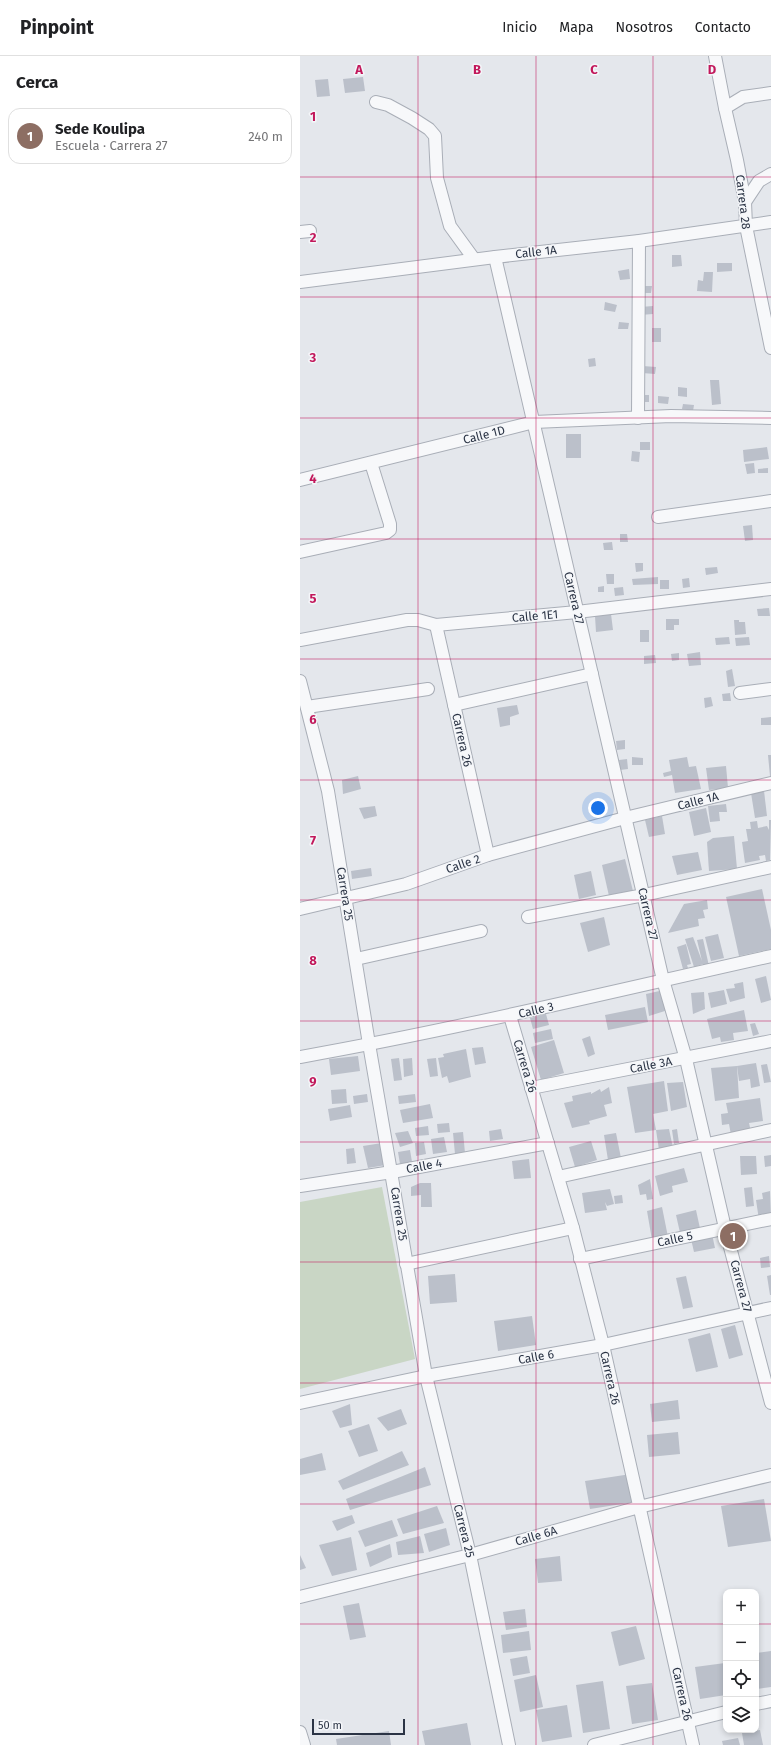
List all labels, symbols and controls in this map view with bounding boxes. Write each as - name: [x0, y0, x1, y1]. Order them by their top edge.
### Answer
- text: Pinpoint: [20, 16, 94, 39]
- text: Inicio: [502, 19, 537, 36]
- text: Mapa: [559, 19, 594, 36]
- text: Nosotros: [616, 19, 673, 36]
- text: Contacto: [695, 19, 751, 36]
- text: A: [354, 62, 363, 77]
- text: B: [473, 62, 481, 77]
- text: C: [590, 62, 598, 77]
- text: D: [708, 62, 717, 77]
- text: Cerca: [16, 72, 58, 93]
- text: 1: [310, 109, 316, 124]
- text: Sede Koulipa: [55, 120, 145, 138]
- text: 1: [27, 129, 33, 144]
- text: 240 m: [248, 129, 283, 144]
- text: Escuela · Carrera 27: [55, 138, 168, 153]
- street label: Carrera 28: [733, 174, 753, 231]
- text: 2: [310, 230, 317, 245]
- street label: Calle 1A: [514, 243, 558, 261]
- text: 3: [309, 350, 317, 365]
- street label: Calle 1D: [462, 423, 507, 447]
- text: 4: [309, 471, 317, 486]
- street label: Carrera 27: [561, 570, 587, 626]
- text: 5: [310, 591, 317, 606]
- street label: Calle 1E1: [511, 607, 559, 625]
- text: 6: [309, 712, 317, 727]
- street label: Carrera 26: [449, 712, 475, 768]
- street label: Calle 1A: [676, 789, 720, 813]
- your location: [588, 798, 608, 818]
- text: 7: [310, 833, 316, 848]
- street label: Calle 2: [444, 852, 482, 876]
- street label: Carrera 25: [334, 866, 356, 922]
- street label: Carrera 27: [635, 886, 661, 942]
- text: 8: [309, 953, 317, 968]
- street label: Calle 3: [517, 999, 555, 1021]
- street label: Carrera 26: [510, 1038, 540, 1094]
- street label: Calle 3A: [629, 1054, 673, 1076]
- text: 9: [309, 1074, 317, 1089]
- street label: Calle 4: [405, 1156, 444, 1176]
- street label: Carrera 25: [388, 1186, 410, 1242]
- pin: 1: [720, 1221, 746, 1251]
- street label: Calle 5: [656, 1228, 694, 1250]
- street label: Carrera 27: [727, 1258, 755, 1314]
- street label: Calle 6: [517, 1347, 555, 1367]
- street label: Carrera 26: [597, 1350, 623, 1406]
- street label: Carrera 25: [451, 1503, 477, 1559]
- street label: Calle 6A: [513, 1523, 559, 1549]
- map controls: [723, 1589, 759, 1733]
- button: +: [723, 1589, 759, 1625]
- button: −: [723, 1625, 759, 1661]
- button: locate: [723, 1661, 759, 1697]
- street label: Carrera 26: [669, 1666, 695, 1722]
- button: layers: [723, 1697, 759, 1733]
- scale bar: [312, 1717, 405, 1736]
- text: 50 m: [318, 1719, 342, 1732]

